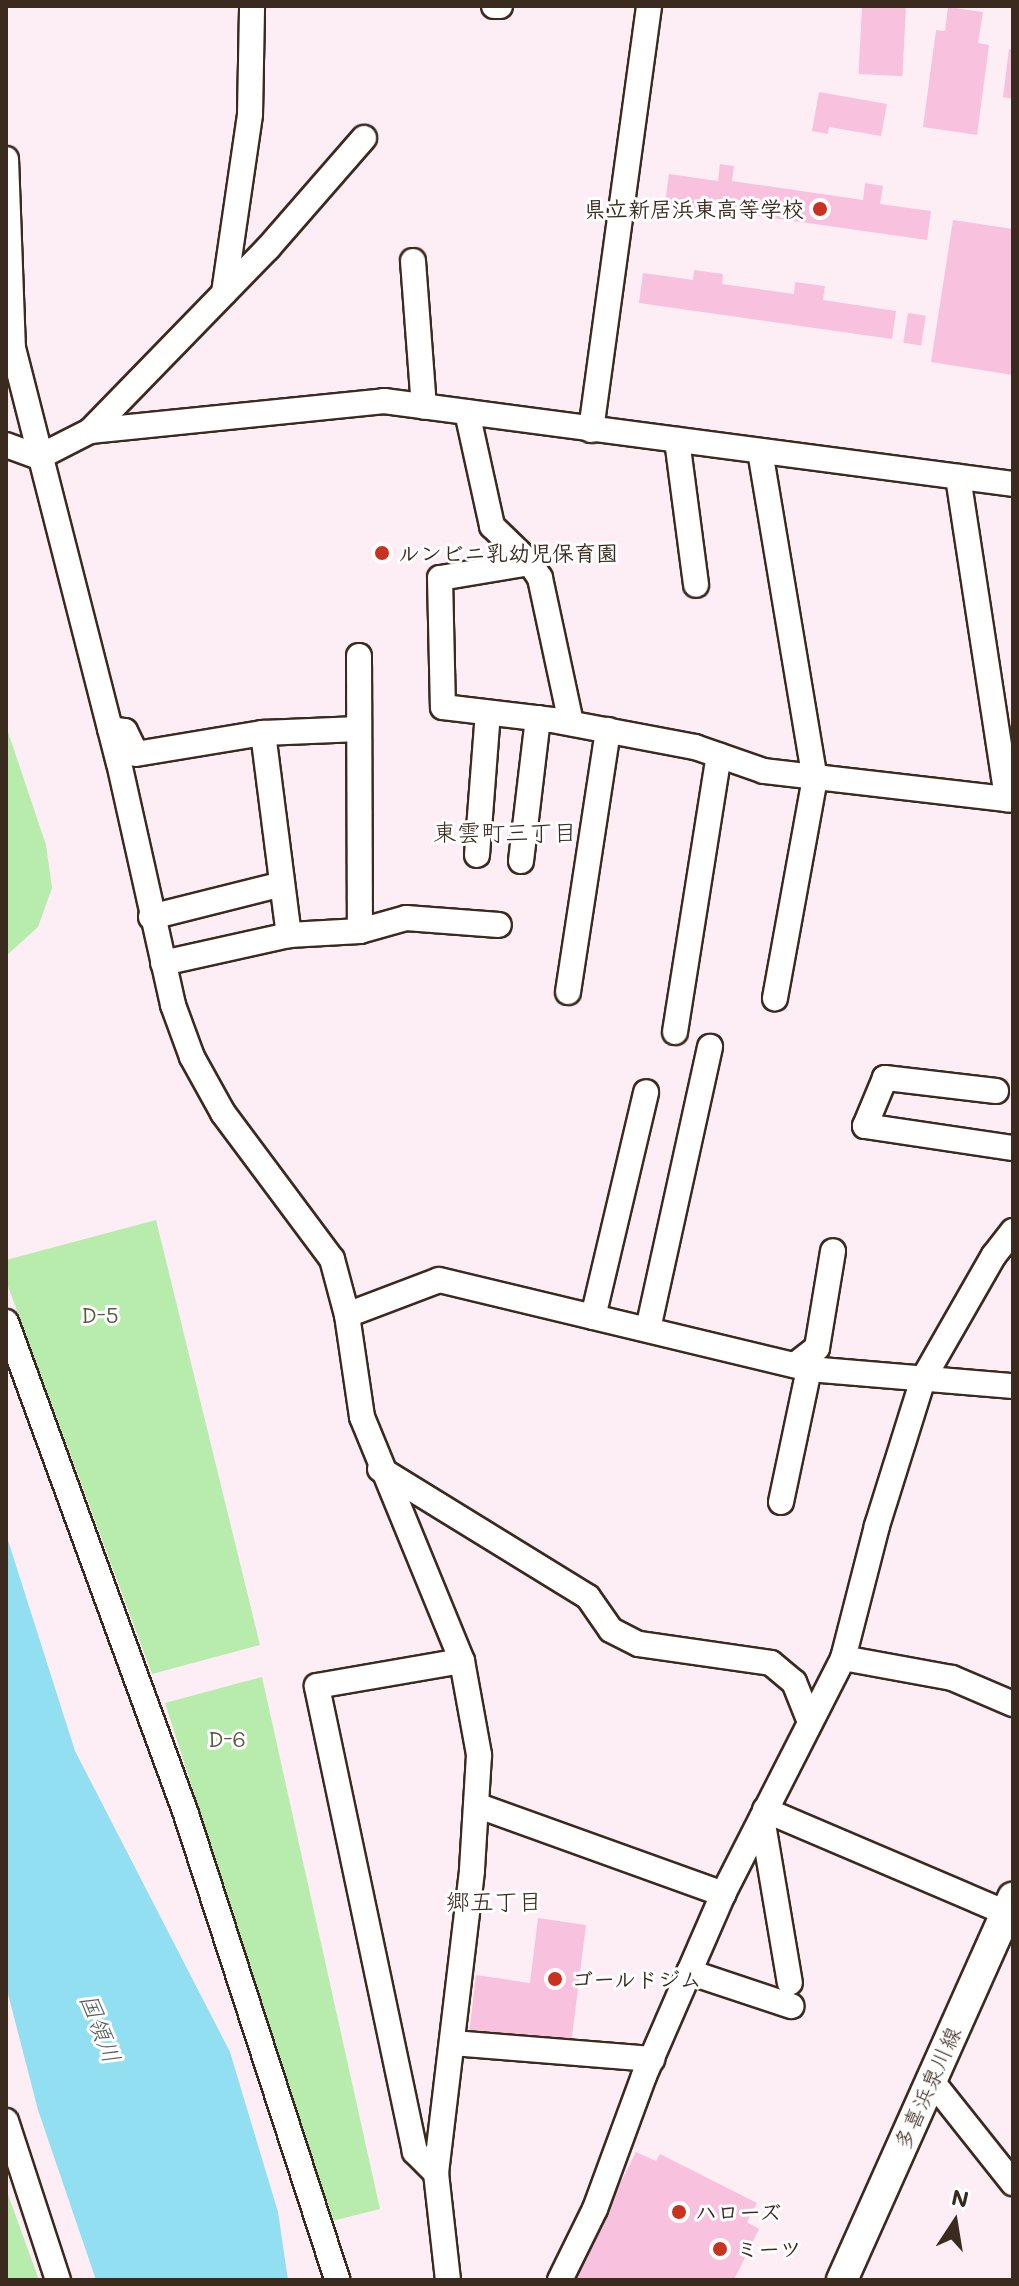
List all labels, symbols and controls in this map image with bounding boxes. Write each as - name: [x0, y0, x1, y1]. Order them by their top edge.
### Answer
- place label: 県立新居浜東高等学校: [584, 196, 804, 222]
- marker: 県立新居浜東高等学校: [811, 200, 829, 218]
- place label: ルンビニ乳幼児保育園: [398, 540, 618, 566]
- marker: ルンビニ乳幼児保育園: [373, 544, 391, 562]
- district label: 東雲町三丁目: [433, 818, 577, 846]
- park label: D-5: [81, 1302, 119, 1328]
- park label: D-6: [208, 1726, 246, 1752]
- district label: 郷五丁目: [446, 1887, 542, 1915]
- place label: ゴールドジム: [571, 1966, 703, 1992]
- marker: ゴールドジム: [546, 1970, 564, 1988]
- water label: 国領川: [75, 1989, 127, 2067]
- street label: 多喜浜泉川線: [888, 2022, 966, 2154]
- north arrow: [915, 2182, 995, 2262]
- text: N: [949, 2182, 971, 2214]
- place label: ハローズ: [695, 2199, 783, 2225]
- marker: ハローズ: [670, 2203, 688, 2221]
- place label: ミーツ: [736, 2236, 802, 2262]
- marker: ミーツ: [711, 2240, 729, 2258]

